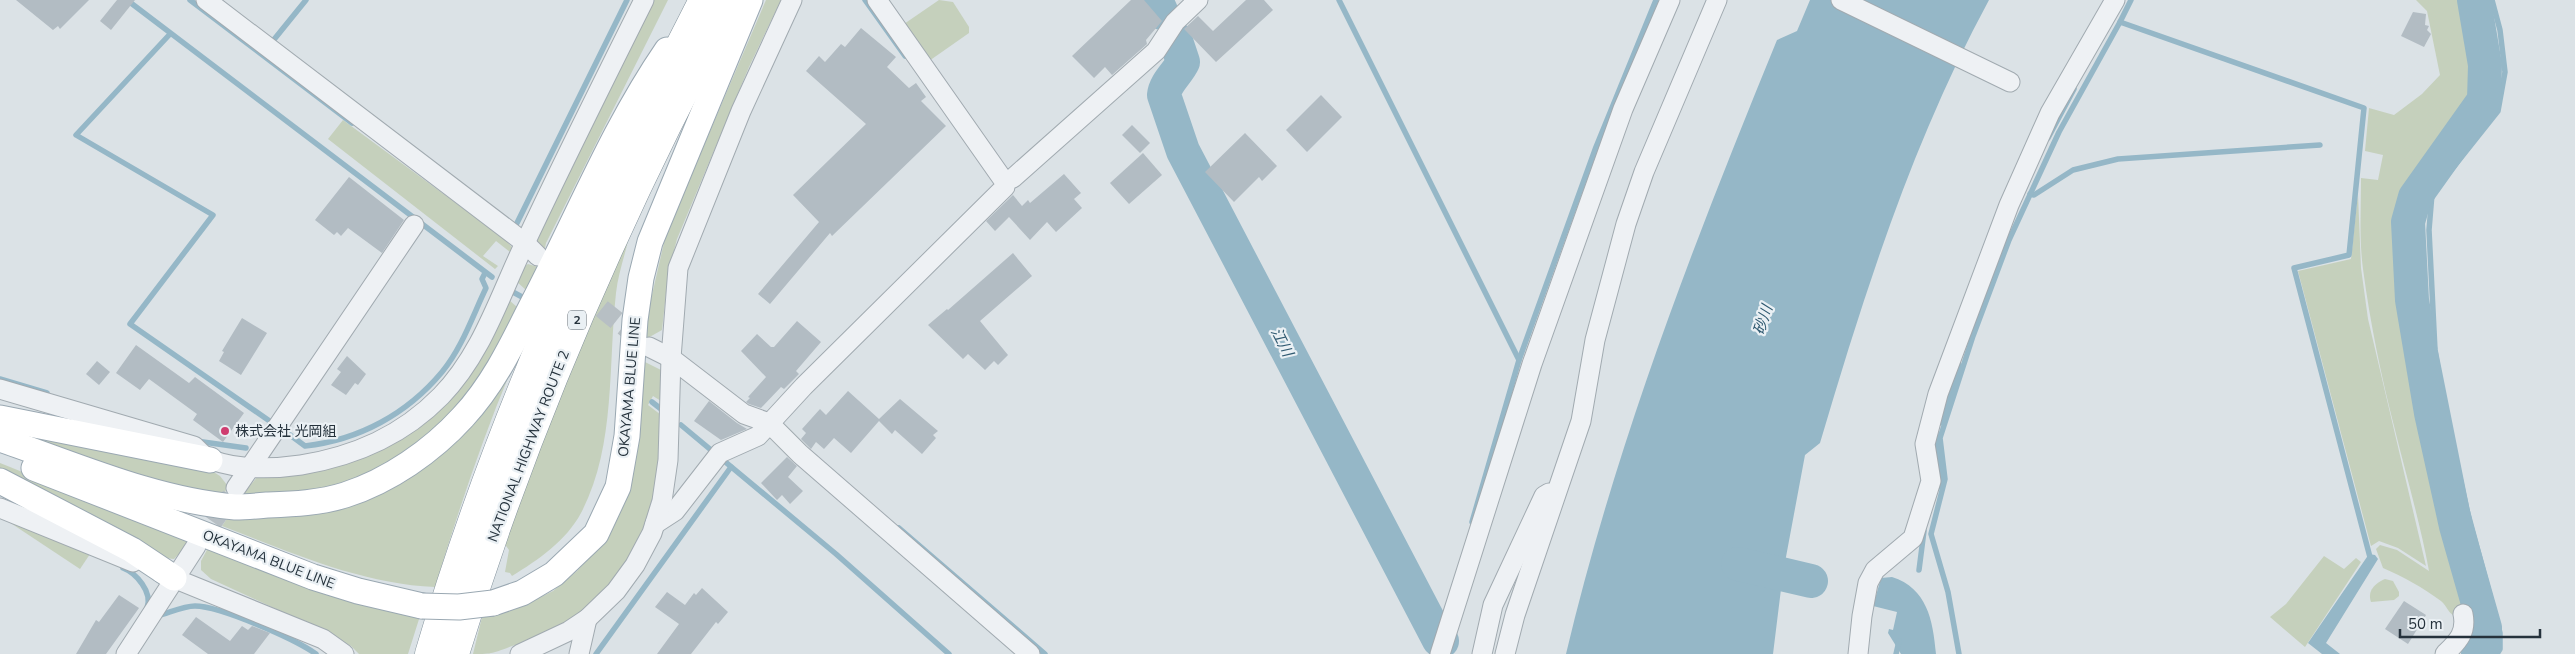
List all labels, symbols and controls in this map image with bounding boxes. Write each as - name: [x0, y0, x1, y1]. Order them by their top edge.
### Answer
- water label: 砂川: [1749, 301, 1778, 337]
- road number: 2: [568, 310, 586, 330]
- street label: OKAYAMA BLUE LINE: [614, 316, 645, 458]
- water label: 江川: [1266, 324, 1299, 362]
- street label: NATIONAL HIGHWAY ROUTE 2: [483, 348, 574, 545]
- place label: 株式会社 光岡組: [235, 422, 337, 441]
- marker: 株式会社 光岡組: [219, 425, 231, 437]
- street label: OKAYAMA BLUE LINE: [200, 525, 338, 593]
- scale bar: [2400, 606, 2540, 638]
- text: 50 m: [2408, 614, 2443, 634]

